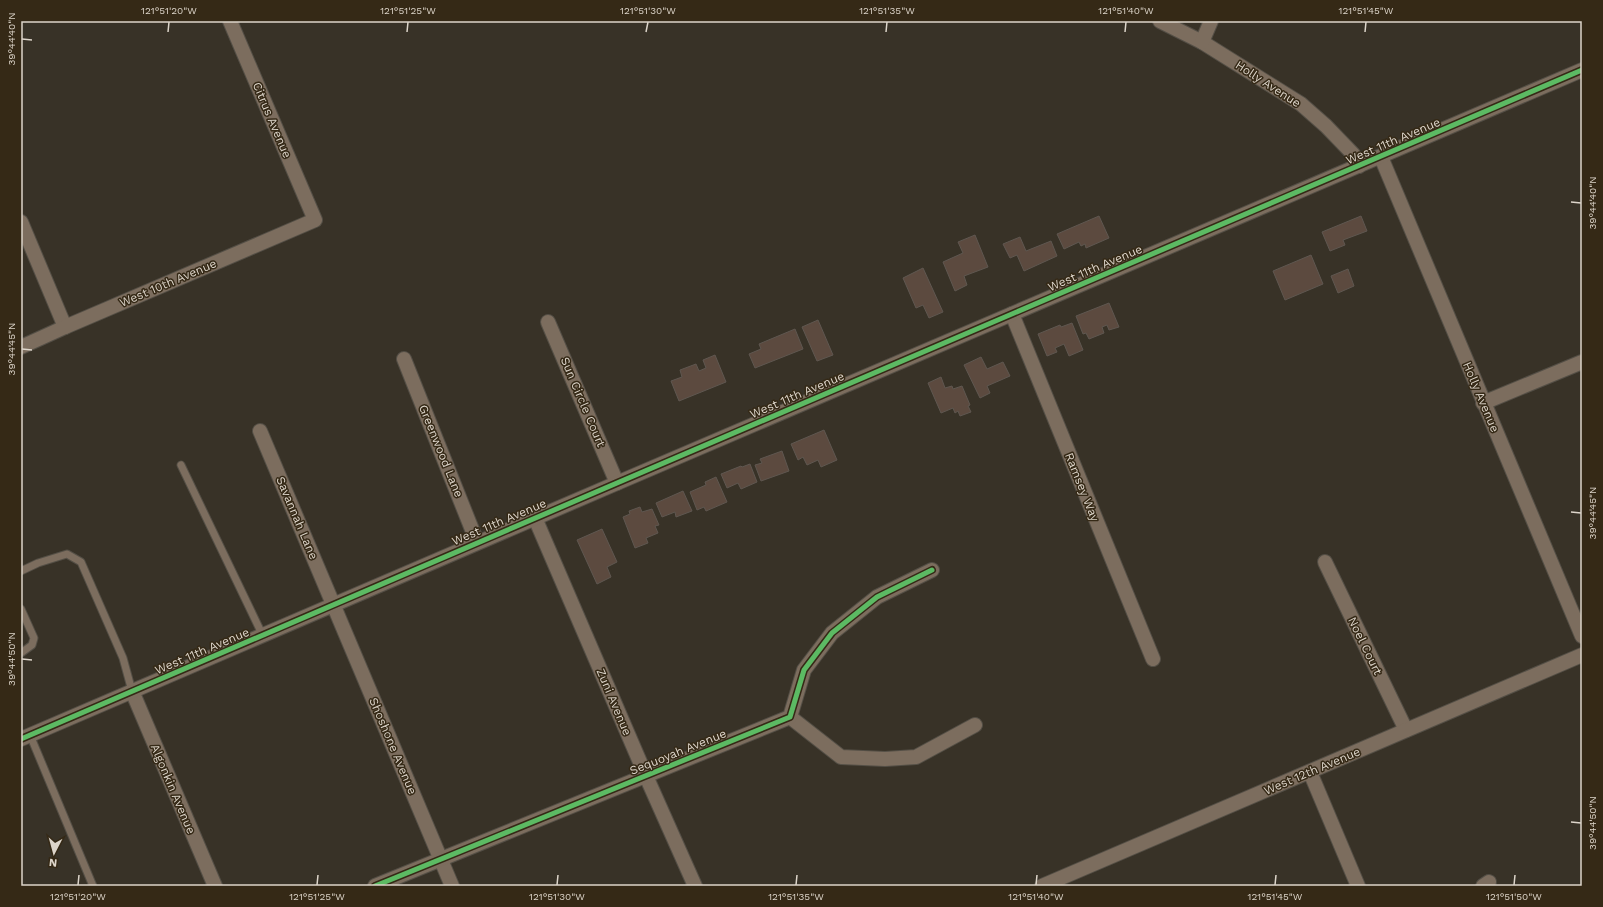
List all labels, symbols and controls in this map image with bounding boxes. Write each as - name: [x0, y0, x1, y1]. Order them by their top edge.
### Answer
- text: 121°51'20"W: [141, 5, 197, 16]
- text: 121°51'25"W: [380, 5, 436, 16]
- text: 121°51'30"W: [620, 5, 676, 16]
- text: 121°51'35"W: [859, 5, 915, 16]
- text: 121°51'40"W: [1098, 5, 1154, 16]
- text: 121°51'45"W: [1339, 5, 1394, 16]
- text: 39°44'40"N: [6, 12, 17, 66]
- street label: Holly Avenue: [1233, 58, 1303, 110]
- street label: Citrus Avenue: [250, 80, 294, 160]
- street label: West 11th Avenue: [1344, 115, 1442, 167]
- text: 39°44'40"N: [1587, 176, 1598, 230]
- street label: West 11th Avenue: [1046, 242, 1144, 294]
- street label: West 10th Avenue: [117, 256, 219, 310]
- text: 39°44'45"N: [6, 323, 17, 375]
- street label: Sun Circle Court: [558, 355, 608, 449]
- street label: Holly Avenue: [1460, 360, 1502, 434]
- street label: West 11th Avenue: [748, 369, 846, 421]
- street label: Greenwood Lane: [416, 403, 466, 499]
- street label: Ramsey Way: [1062, 451, 1102, 524]
- street label: Savannah Lane: [273, 475, 321, 562]
- text: 39°44'45"N: [1587, 487, 1598, 539]
- street label: West 11th Avenue: [450, 496, 548, 548]
- street label: Noel Court: [1345, 615, 1385, 677]
- street label: West 11th Avenue: [153, 625, 251, 677]
- text: 39°44'50"N: [6, 632, 17, 686]
- street label: Zuni Avenue: [594, 666, 634, 738]
- street label: Shoshone Avenue: [366, 696, 420, 797]
- street label: Sequoyah Avenue: [628, 726, 728, 778]
- street label: Algonkin Avenue: [148, 742, 198, 836]
- street label: West 12th Avenue: [1262, 744, 1362, 798]
- text: 39°44'50"N: [1587, 796, 1598, 850]
- north arrow: [34, 833, 74, 873]
- text: N: [48, 856, 58, 869]
- text: 121°51'20"W: [50, 891, 106, 902]
- text: 121°51'25"W: [289, 891, 345, 902]
- text: 121°51'30"W: [529, 891, 585, 902]
- text: 121°51'35"W: [768, 891, 824, 902]
- text: 121°51'40"W: [1008, 891, 1064, 902]
- text: 121°51'45"W: [1248, 891, 1303, 902]
- text: 121°51'50"W: [1486, 891, 1542, 902]

